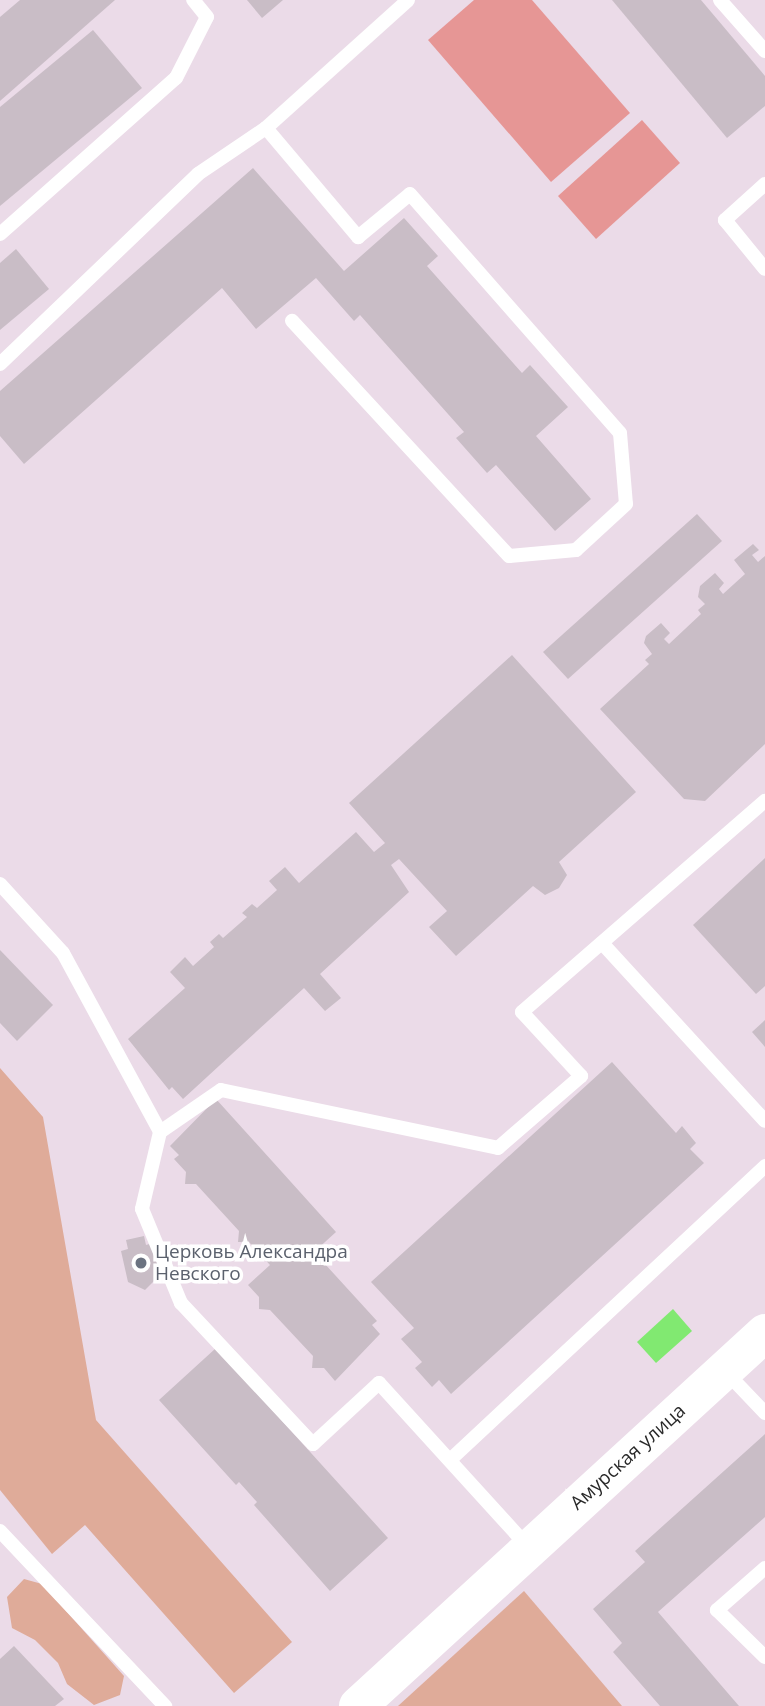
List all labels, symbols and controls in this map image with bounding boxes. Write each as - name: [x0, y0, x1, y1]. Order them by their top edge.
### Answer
- place label: Церковь Александра Невского: [155, 1241, 348, 1285]
- marker: Церковь Александра Невского: [133, 1255, 149, 1271]
- street label: Амурская улица: [566, 1399, 690, 1515]

